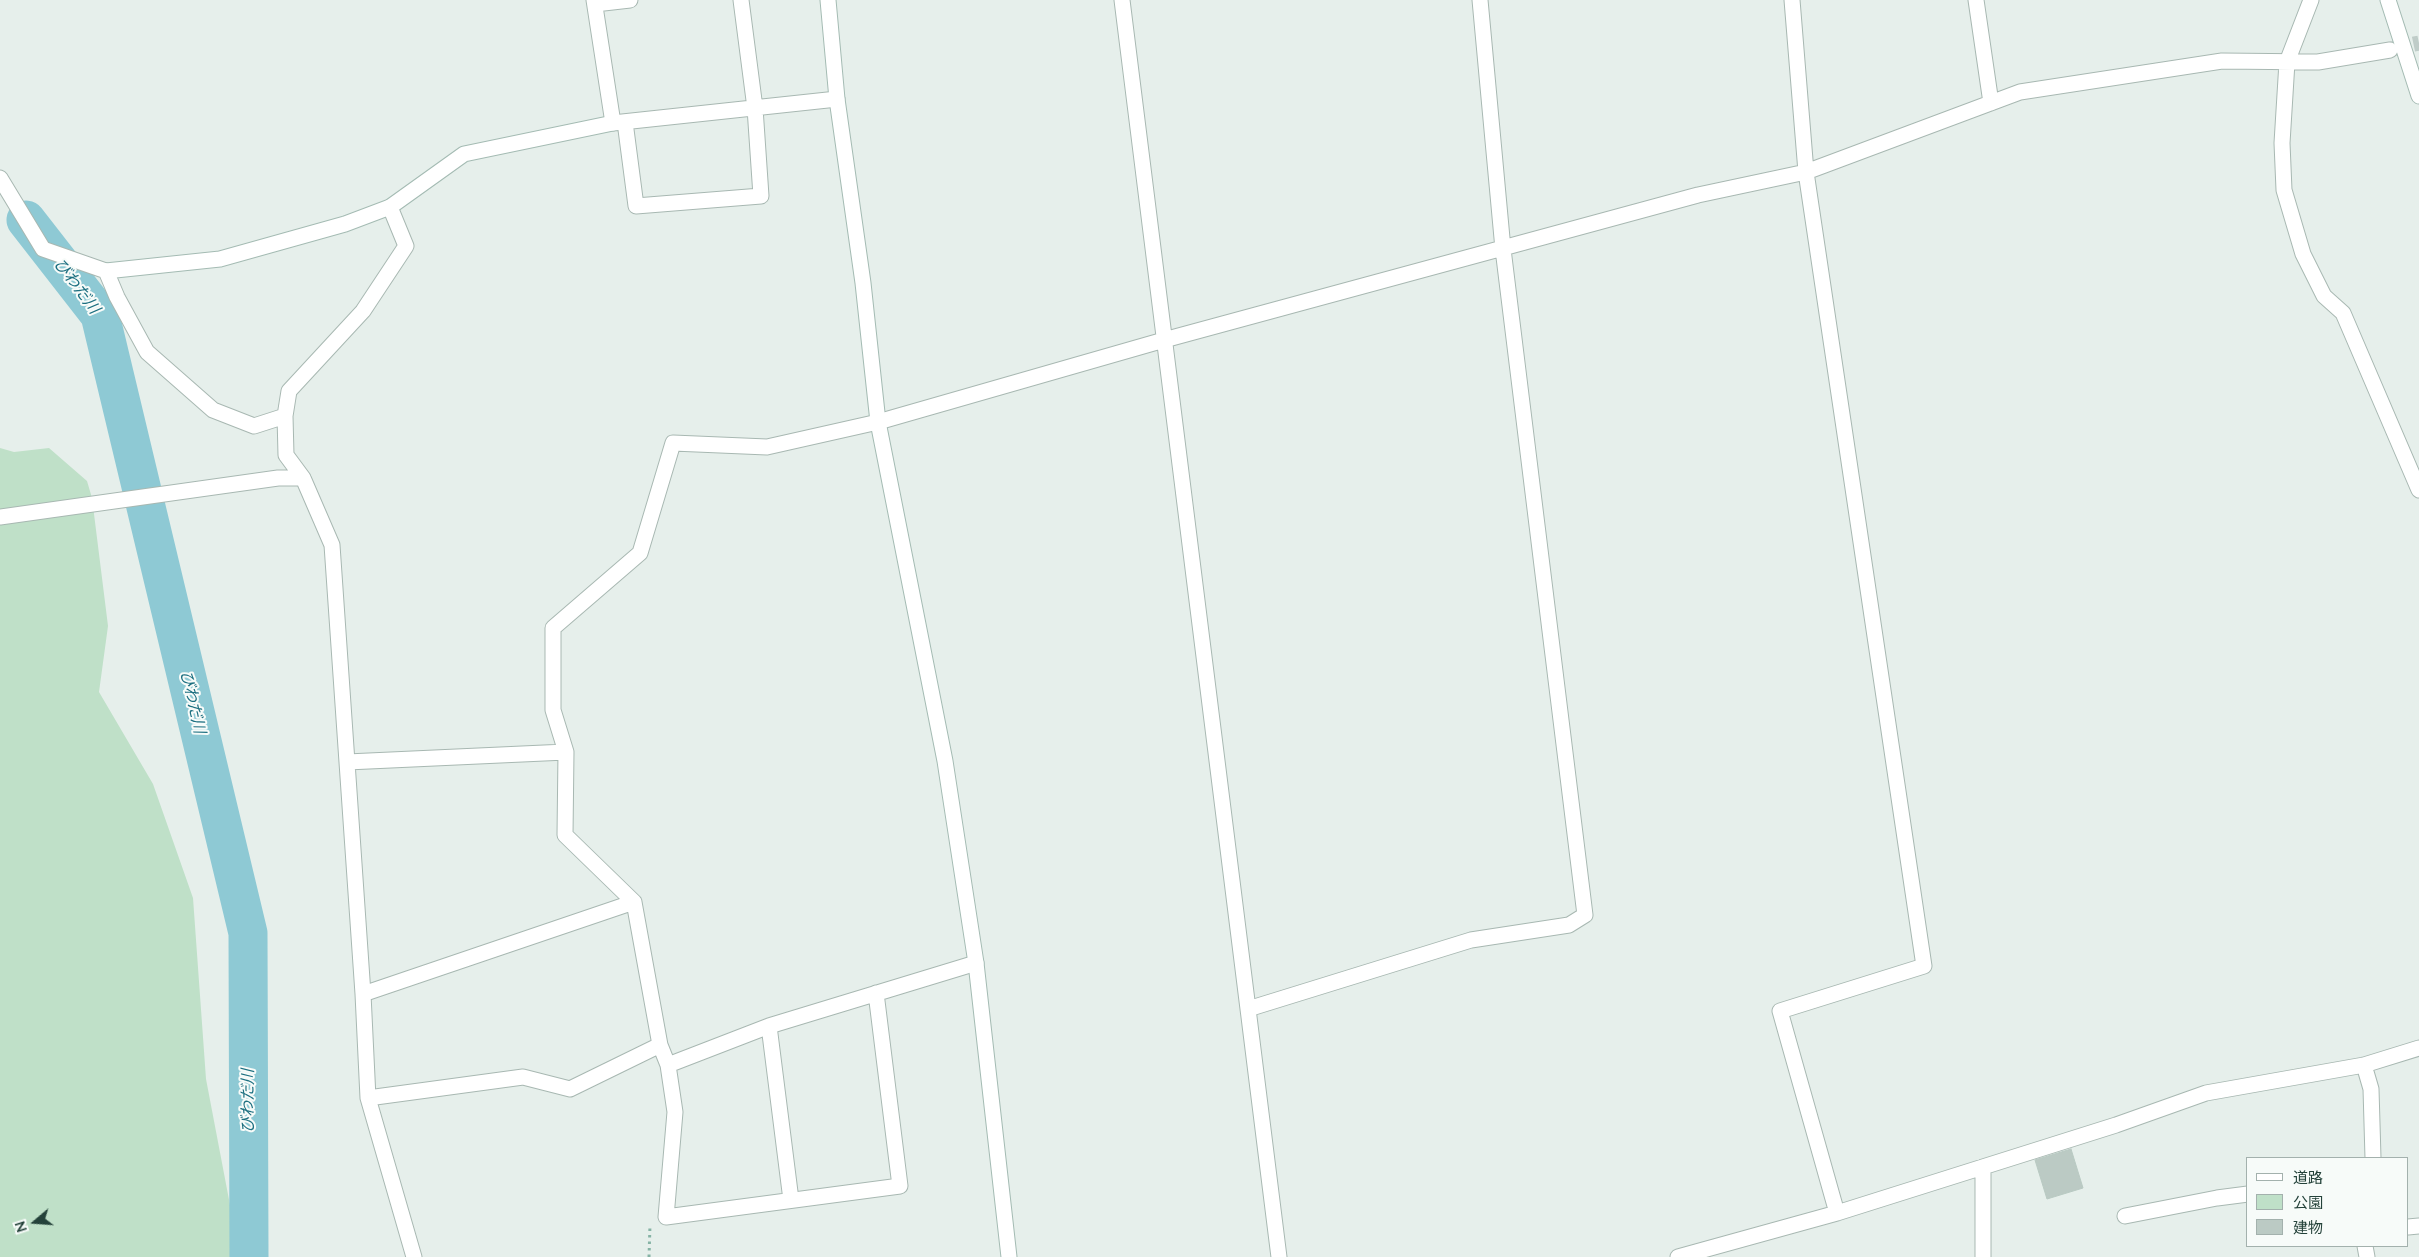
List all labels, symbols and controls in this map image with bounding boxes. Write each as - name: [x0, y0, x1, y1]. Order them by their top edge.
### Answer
- water label: びわだ川: [50, 255, 104, 317]
- water label: びわだ川: [176, 669, 210, 735]
- water label: びわだ川: [238, 1069, 258, 1133]
- legend: [2246, 1157, 2409, 1247]
- text: 道路: [2293, 1168, 2323, 1186]
- text: 公園: [2293, 1193, 2323, 1211]
- north arrow: [10, 1197, 60, 1247]
- text: 建物: [2293, 1218, 2323, 1236]
- text: N: [11, 1219, 30, 1235]

